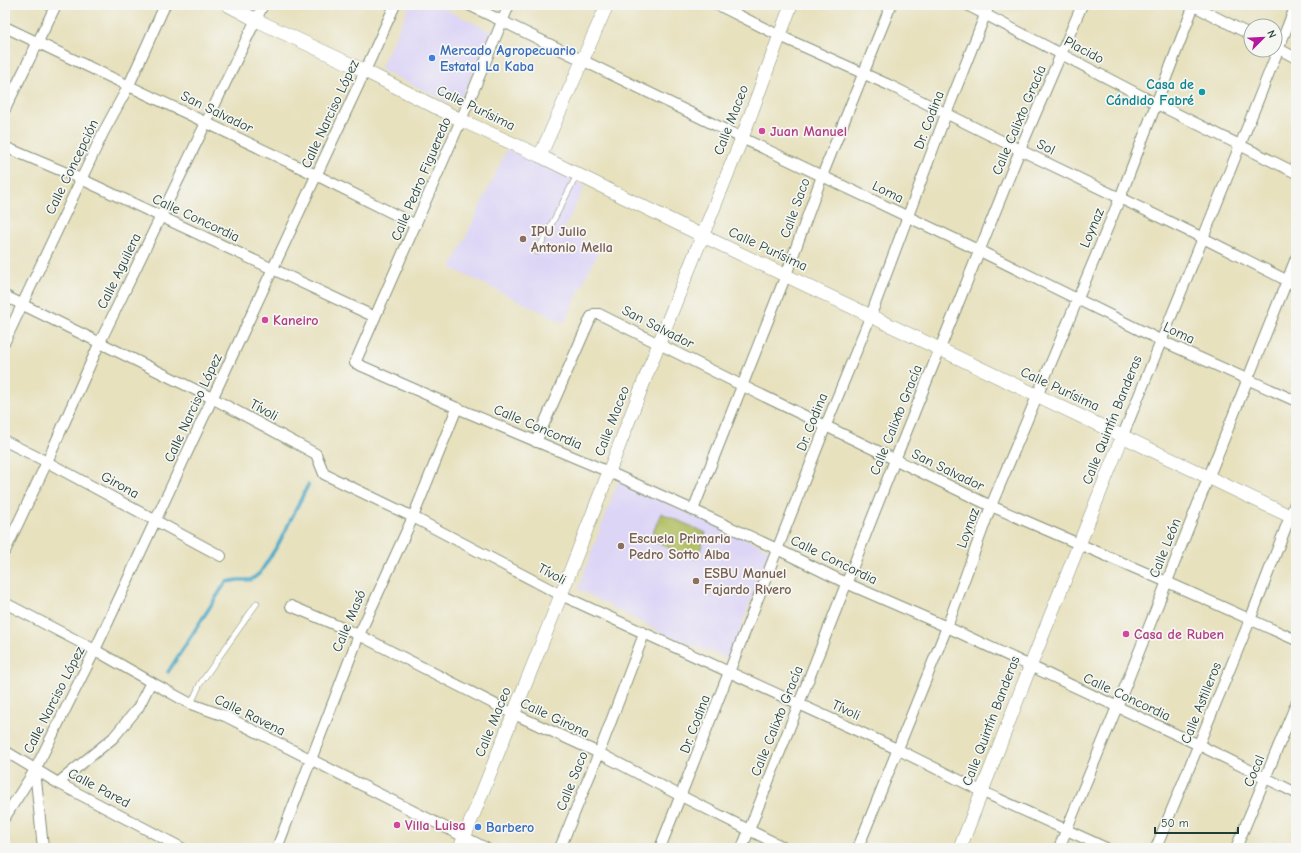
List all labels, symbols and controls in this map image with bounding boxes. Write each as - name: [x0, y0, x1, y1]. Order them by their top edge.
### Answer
- north arrow: [1243, 18, 1283, 58]
- text: N: [1264, 28, 1279, 40]
- street label: Placido: [1061, 32, 1107, 68]
- place label: Mercado Agropecuario Estatal La Kaba: [440, 42, 576, 75]
- marker: Mercado Agropecuario Estatal La Kaba: [427, 53, 437, 63]
- street label: Calle Narciso López: [297, 57, 363, 171]
- street label: Calle Calixto Gracía: [988, 62, 1050, 178]
- place label: Casa de Cándido Fabré: [1106, 76, 1194, 109]
- street label: Calle Purísima: [434, 82, 518, 134]
- street label: Calle Maceo: [710, 83, 752, 157]
- street label: San Salvador: [178, 87, 256, 137]
- marker: Casa de Cándido Fabré: [1197, 87, 1207, 97]
- street label: Dr. Codina: [910, 88, 948, 152]
- street label: Calle Pedro Figueredo: [387, 115, 455, 243]
- street label: Calle Concepción: [42, 117, 102, 217]
- place label: Juan Manuel: [770, 123, 847, 140]
- marker: Juan Manuel: [757, 126, 767, 136]
- street label: Sol: [1034, 135, 1058, 159]
- street label: Calle Saco: [776, 176, 814, 240]
- street label: Loma: [869, 177, 907, 207]
- street label: Calle Concordia: [150, 190, 242, 246]
- street label: Loynaz: [1076, 206, 1108, 250]
- place label: IPU Julio Antonio Mella: [531, 223, 613, 256]
- street label: Calle Purísima: [726, 223, 810, 275]
- street label: Calle Aguilera: [93, 230, 145, 312]
- marker: IPU Julio Antonio Mella: [518, 234, 528, 244]
- street label: San Salvador: [619, 302, 697, 353]
- place label: Kaneiro: [273, 312, 319, 329]
- marker: Kaneiro: [260, 315, 270, 325]
- street label: Loma: [1160, 318, 1198, 348]
- street label: Calle Narciso López: [160, 351, 226, 465]
- street label: Calle Quintín Banderas: [1078, 353, 1146, 487]
- street label: Calle Calixto Gracía: [866, 362, 926, 478]
- street label: Calle Purísima: [1018, 363, 1102, 415]
- street label: Calle Maceo: [591, 384, 633, 458]
- street label: Dr. Codina: [793, 390, 831, 454]
- street label: Tívoli: [247, 395, 281, 425]
- street label: Calle Concordia: [491, 401, 585, 453]
- street label: San Salvador: [909, 445, 987, 495]
- street label: Girona: [98, 468, 142, 502]
- street label: Loynaz: [953, 506, 983, 550]
- street label: Calle León: [1145, 516, 1185, 580]
- place label: Escuela Primaria Pedro Sotto Alba: [629, 530, 731, 563]
- street label: Calle Concordia: [788, 532, 880, 588]
- marker: Escuela Primaria Pedro Sotto Alba: [616, 541, 626, 551]
- street label: Tívoli: [535, 560, 569, 588]
- place label: ESBU Manuel Fajardo Rivero: [704, 565, 792, 598]
- marker: ESBU Manuel Fajardo Rivero: [691, 576, 701, 586]
- street label: Calle Masó: [328, 587, 370, 655]
- place label: Casa de Ruben: [1134, 626, 1224, 643]
- marker: Casa de Ruben: [1121, 629, 1131, 639]
- street label: Calle Narciso López: [20, 644, 88, 756]
- street label: Calle Quintín Banderas: [958, 654, 1024, 788]
- street label: Calle Astilleros: [1177, 660, 1225, 746]
- street label: Calle Calixto Gracía: [747, 663, 807, 779]
- street label: Calle Concordia: [1081, 669, 1173, 725]
- street label: Calle Maceo: [471, 685, 515, 759]
- street label: Calle Ravena: [212, 691, 288, 739]
- street label: Dr. Codina: [676, 692, 714, 756]
- street label: Calle Girona: [518, 695, 592, 741]
- street label: Tívoli: [829, 696, 863, 724]
- street label: Calle Saco: [552, 749, 592, 813]
- street label: Cocal: [1240, 752, 1268, 790]
- street label: Calle Pared: [65, 765, 133, 811]
- scale bar: [1155, 809, 1238, 835]
- text: 50 m: [1161, 816, 1189, 830]
- place label: Villa Luisa: [405, 817, 466, 834]
- place label: Barbero: [486, 819, 534, 836]
- marker: Villa Luisa: [392, 820, 402, 830]
- marker: Barbero: [473, 822, 483, 832]

